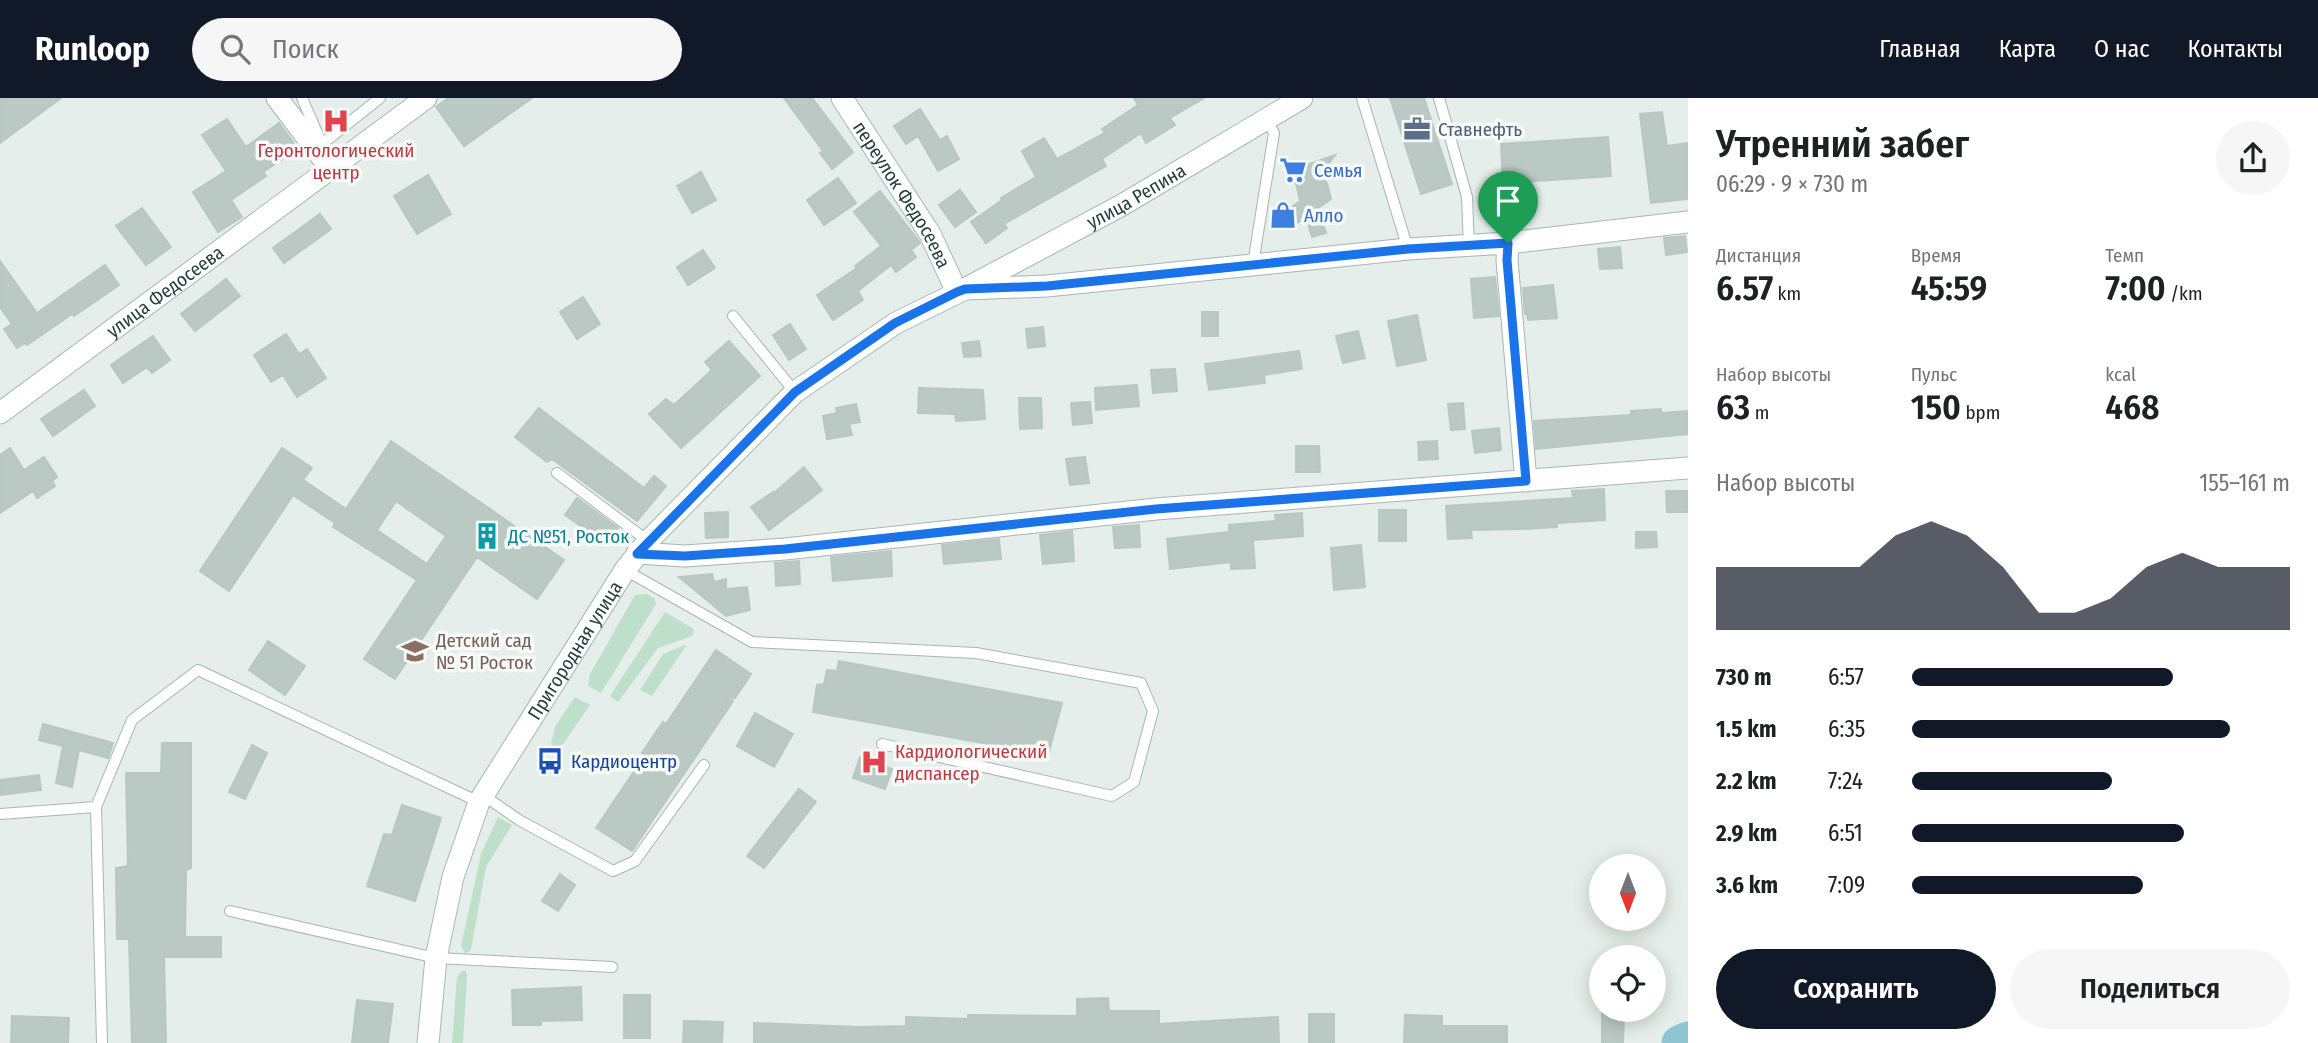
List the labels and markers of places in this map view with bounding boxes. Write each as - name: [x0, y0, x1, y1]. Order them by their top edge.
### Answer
- hospital icon: Геронтологический центр: [321, 106, 351, 136]
- office icon: Ставнефть: [1402, 114, 1432, 144]
- place label: Ставнефть: [1438, 118, 1522, 141]
- place label: Геронтологический центр: [257, 139, 415, 184]
- supermarket icon: Семья: [1278, 155, 1308, 185]
- place label: Семья: [1314, 159, 1362, 182]
- pin: [1478, 171, 1538, 243]
- shop icon: Алло: [1268, 200, 1298, 230]
- place label: Алло: [1304, 204, 1344, 227]
- building icon: ДС №51, Росток: [472, 521, 502, 551]
- place label: ДС №51, Росток: [507, 525, 629, 548]
- place label: Детский сад № 51 Росток: [435, 629, 533, 674]
- school or university icon: Детский сад № 51 Росток: [400, 636, 430, 666]
- place label: Кардиологический диспансер: [895, 740, 1047, 785]
- bus stop icon: Кардиоцентр: [535, 746, 565, 776]
- hospital icon: Кардиологический диспансер: [859, 747, 889, 777]
- place label: Кардиоцентр: [571, 750, 677, 773]

